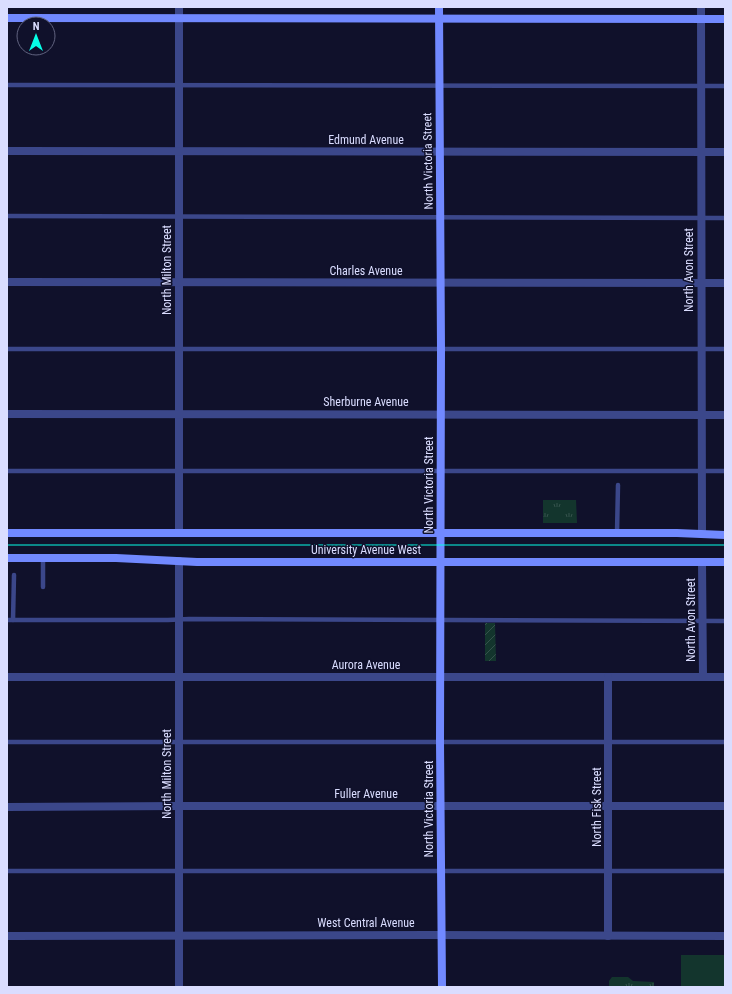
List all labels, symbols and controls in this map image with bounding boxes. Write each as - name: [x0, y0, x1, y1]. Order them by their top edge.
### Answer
- north arrow: [16, 16, 56, 56]
- text: N: [33, 20, 40, 33]
- street label: North Victoria Street: [420, 112, 436, 210]
- street label: Edmund Avenue: [328, 133, 404, 147]
- street label: North Milton Street: [160, 224, 174, 315]
- street label: North Avon Street: [682, 228, 696, 312]
- street label: Charles Avenue: [329, 264, 403, 278]
- street label: Sherburne Avenue: [323, 395, 409, 409]
- street label: North Victoria Street: [422, 436, 436, 534]
- street label: University Avenue West: [311, 543, 421, 557]
- street label: North Avon Street: [684, 578, 698, 662]
- street label: Aurora Avenue: [332, 658, 401, 672]
- street label: North Milton Street: [160, 728, 174, 819]
- street label: North Victoria Street: [422, 760, 436, 858]
- street label: North Fisk Street: [590, 767, 604, 847]
- street label: Fuller Avenue: [334, 787, 398, 801]
- street label: West Central Avenue: [317, 916, 415, 930]

